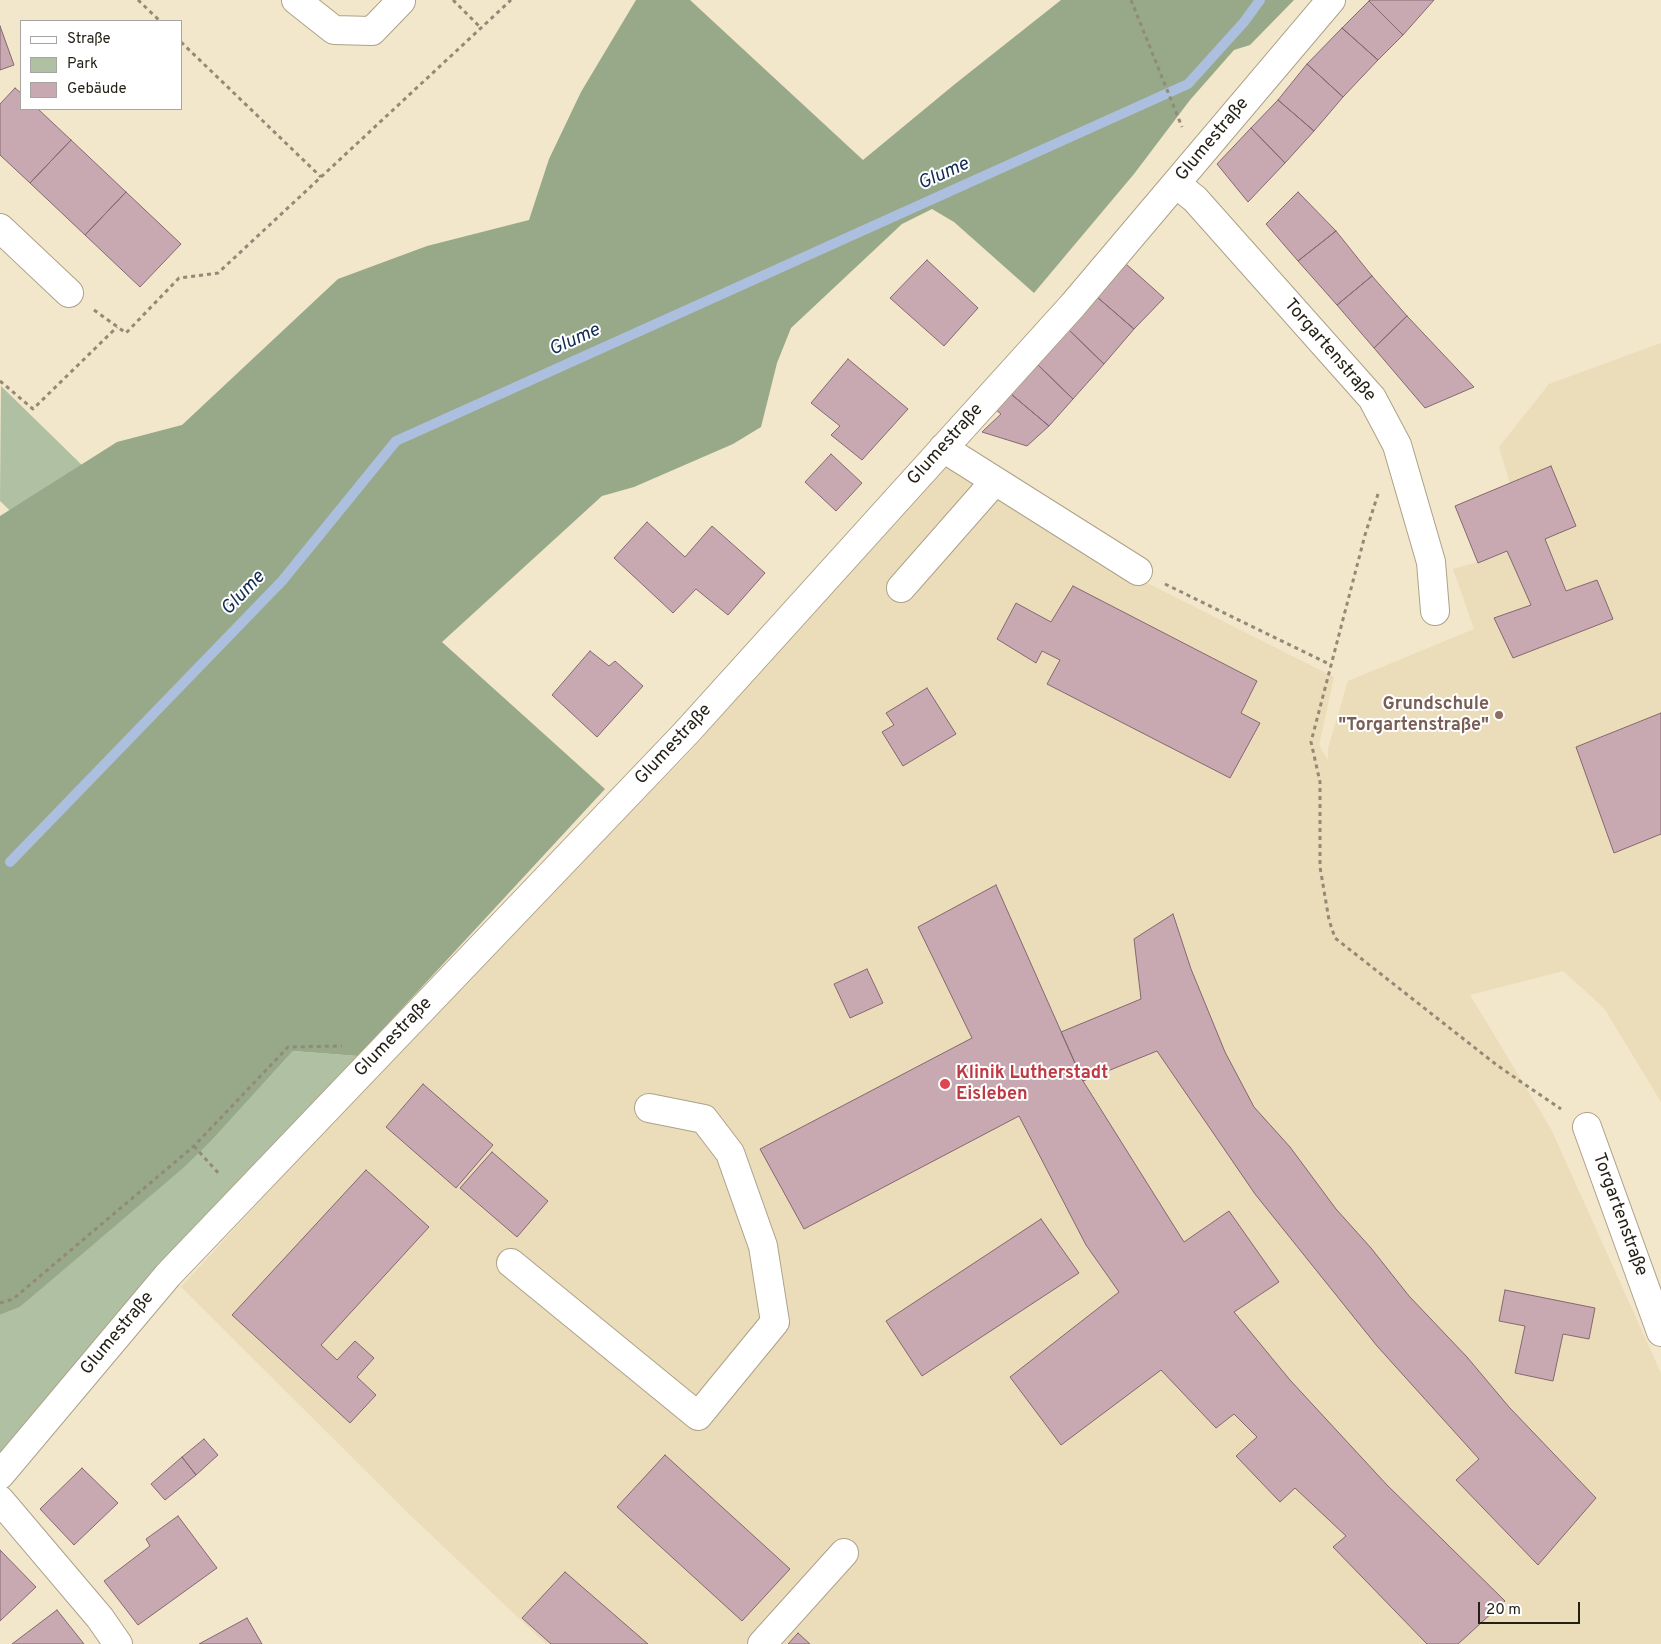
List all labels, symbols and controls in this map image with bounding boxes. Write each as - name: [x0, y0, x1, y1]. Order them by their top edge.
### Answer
- legend: [20, 20, 182, 110]
- text: Straße: [67, 30, 111, 49]
- text: Park: [67, 55, 98, 74]
- text: Gebäude: [67, 80, 127, 99]
- street label: Glumestraße: [1172, 94, 1254, 186]
- water label: Glume: [915, 154, 973, 196]
- street label: Torgartenstraße: [1278, 295, 1380, 407]
- water label: Glume: [546, 320, 604, 362]
- street label: Glumestraße: [904, 400, 988, 490]
- water label: Glume: [217, 567, 271, 621]
- place label: Grundschule "Torgartenstraße": [1338, 694, 1489, 736]
- street label: Glumestraße: [631, 700, 717, 790]
- marker: Grundschule "Torgartenstraße": [1493, 709, 1505, 721]
- street label: Glumestraße: [351, 994, 437, 1082]
- place label: Klinik Lutherstadt Eisleben: [956, 1063, 1108, 1106]
- marker: Klinik Lutherstadt Eisleben: [938, 1077, 952, 1091]
- street label: Torgartenstraße: [1587, 1151, 1651, 1279]
- street label: Glumestraße: [77, 1288, 159, 1380]
- scale bar: [1481, 1592, 1584, 1624]
- text: 20 m: [1486, 1601, 1521, 1620]

